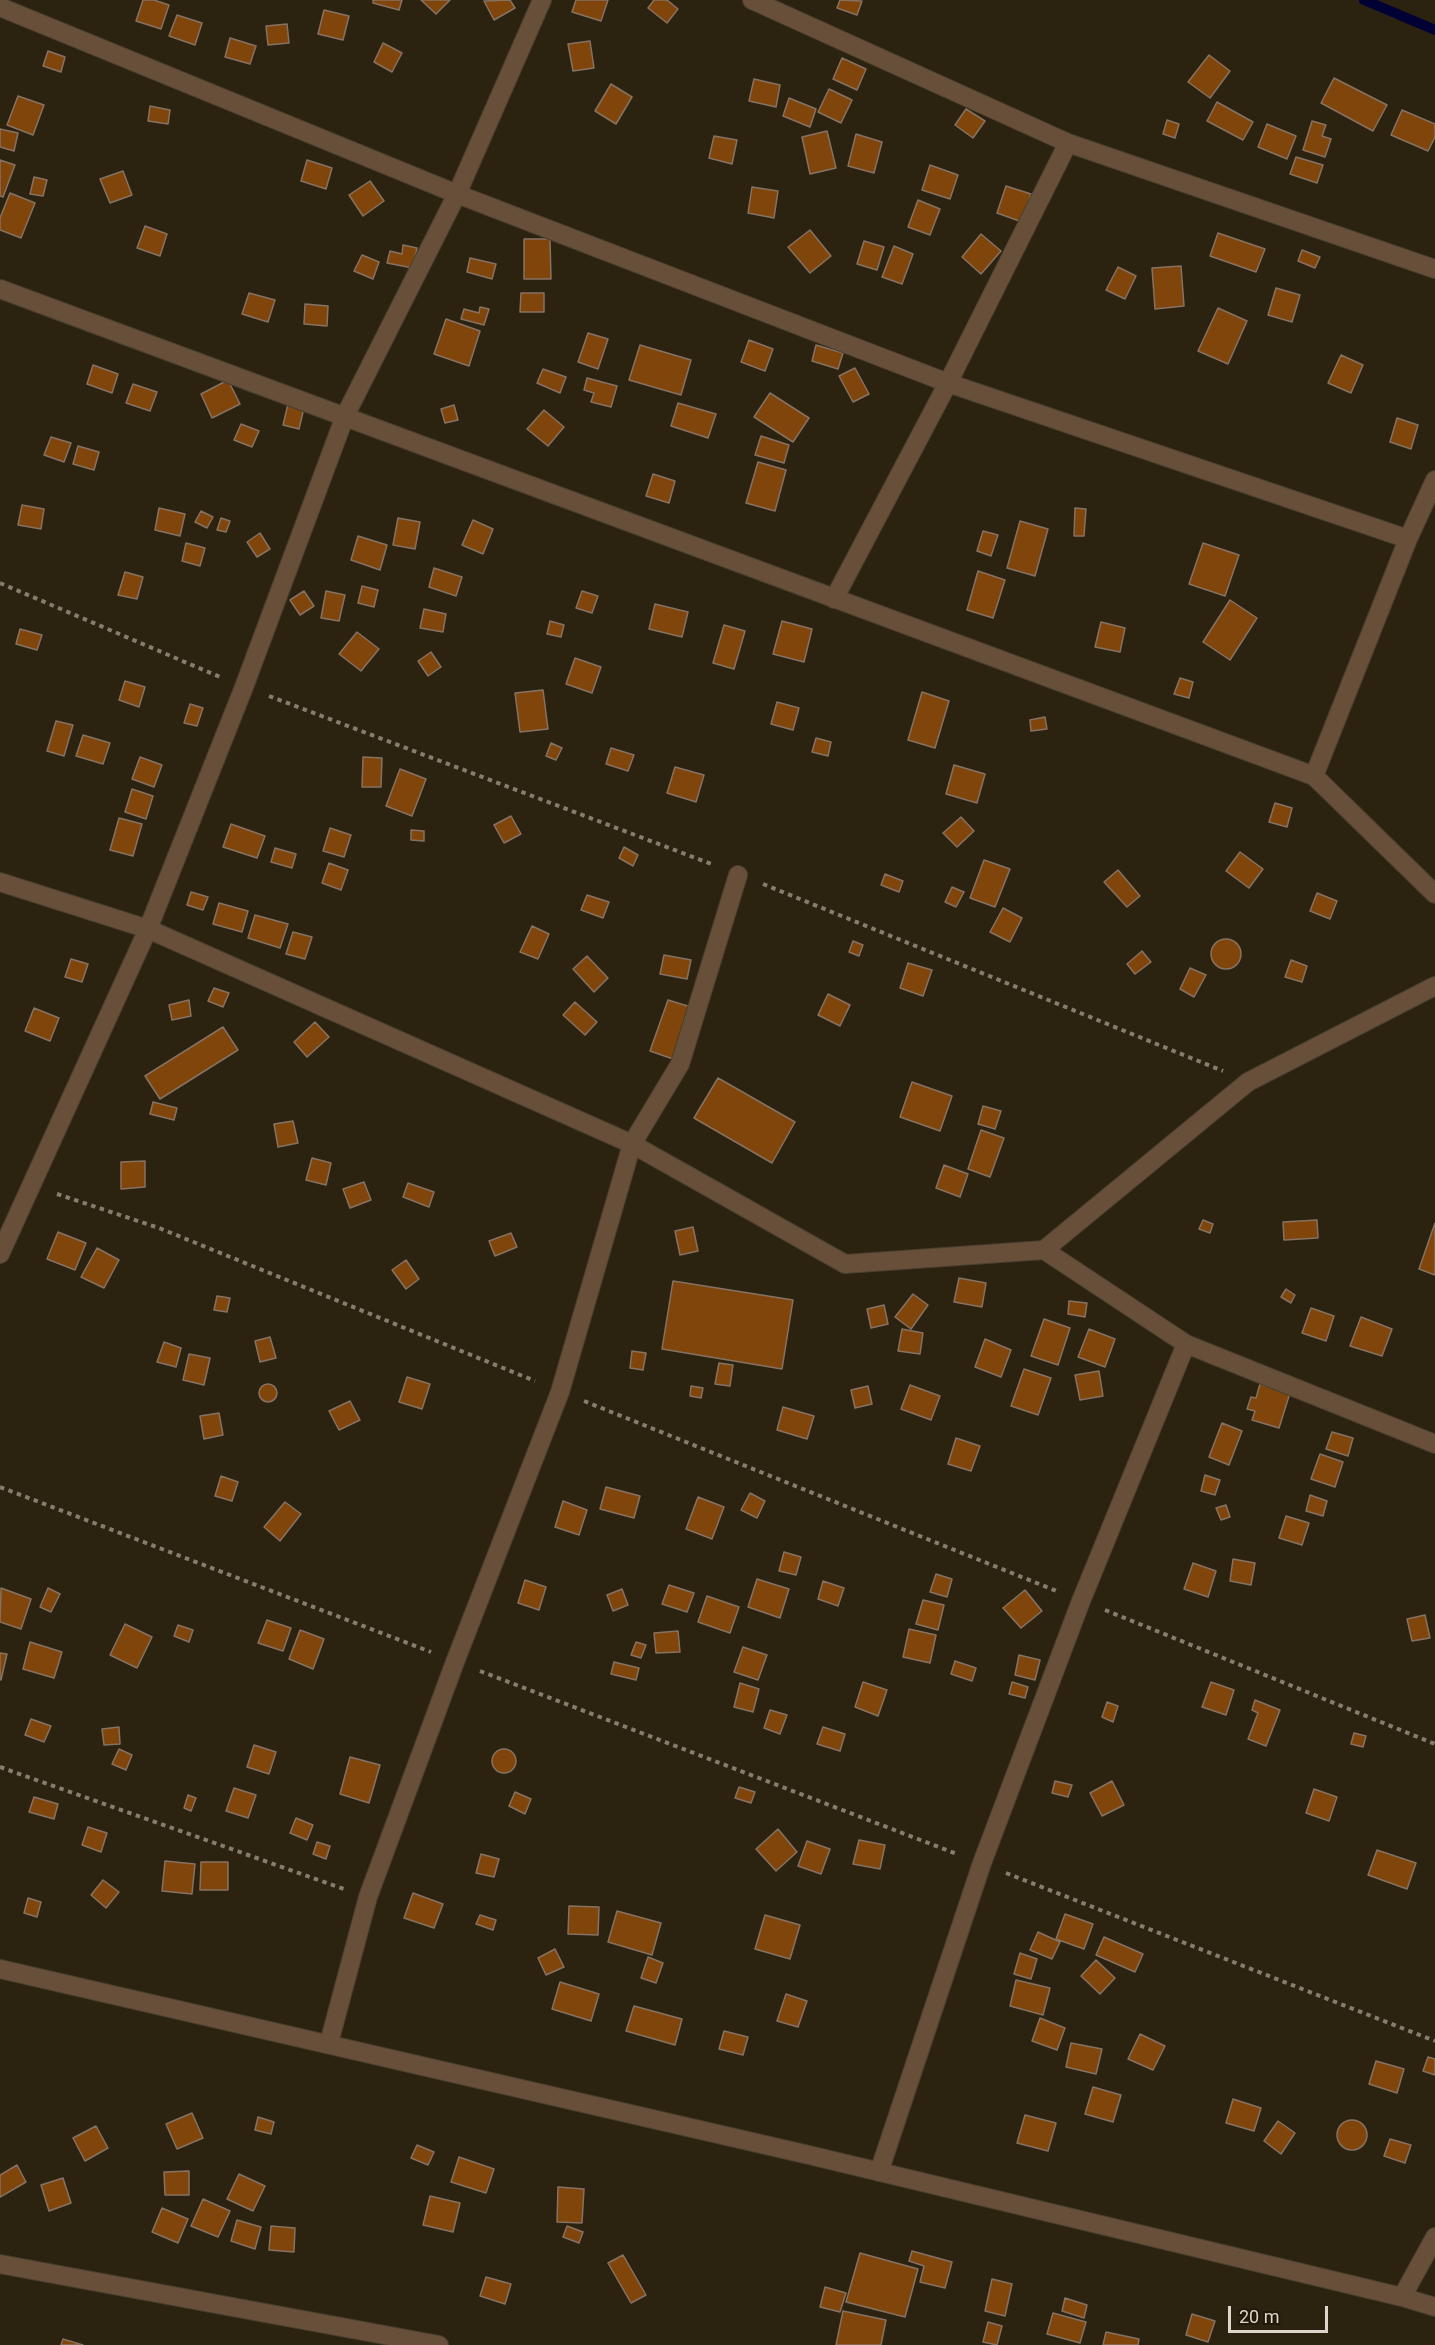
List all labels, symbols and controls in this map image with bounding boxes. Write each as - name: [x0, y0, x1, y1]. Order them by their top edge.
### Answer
- scale bar: [1231, 2294, 1332, 2332]
- text: 20 m: [1239, 2306, 1279, 2327]

